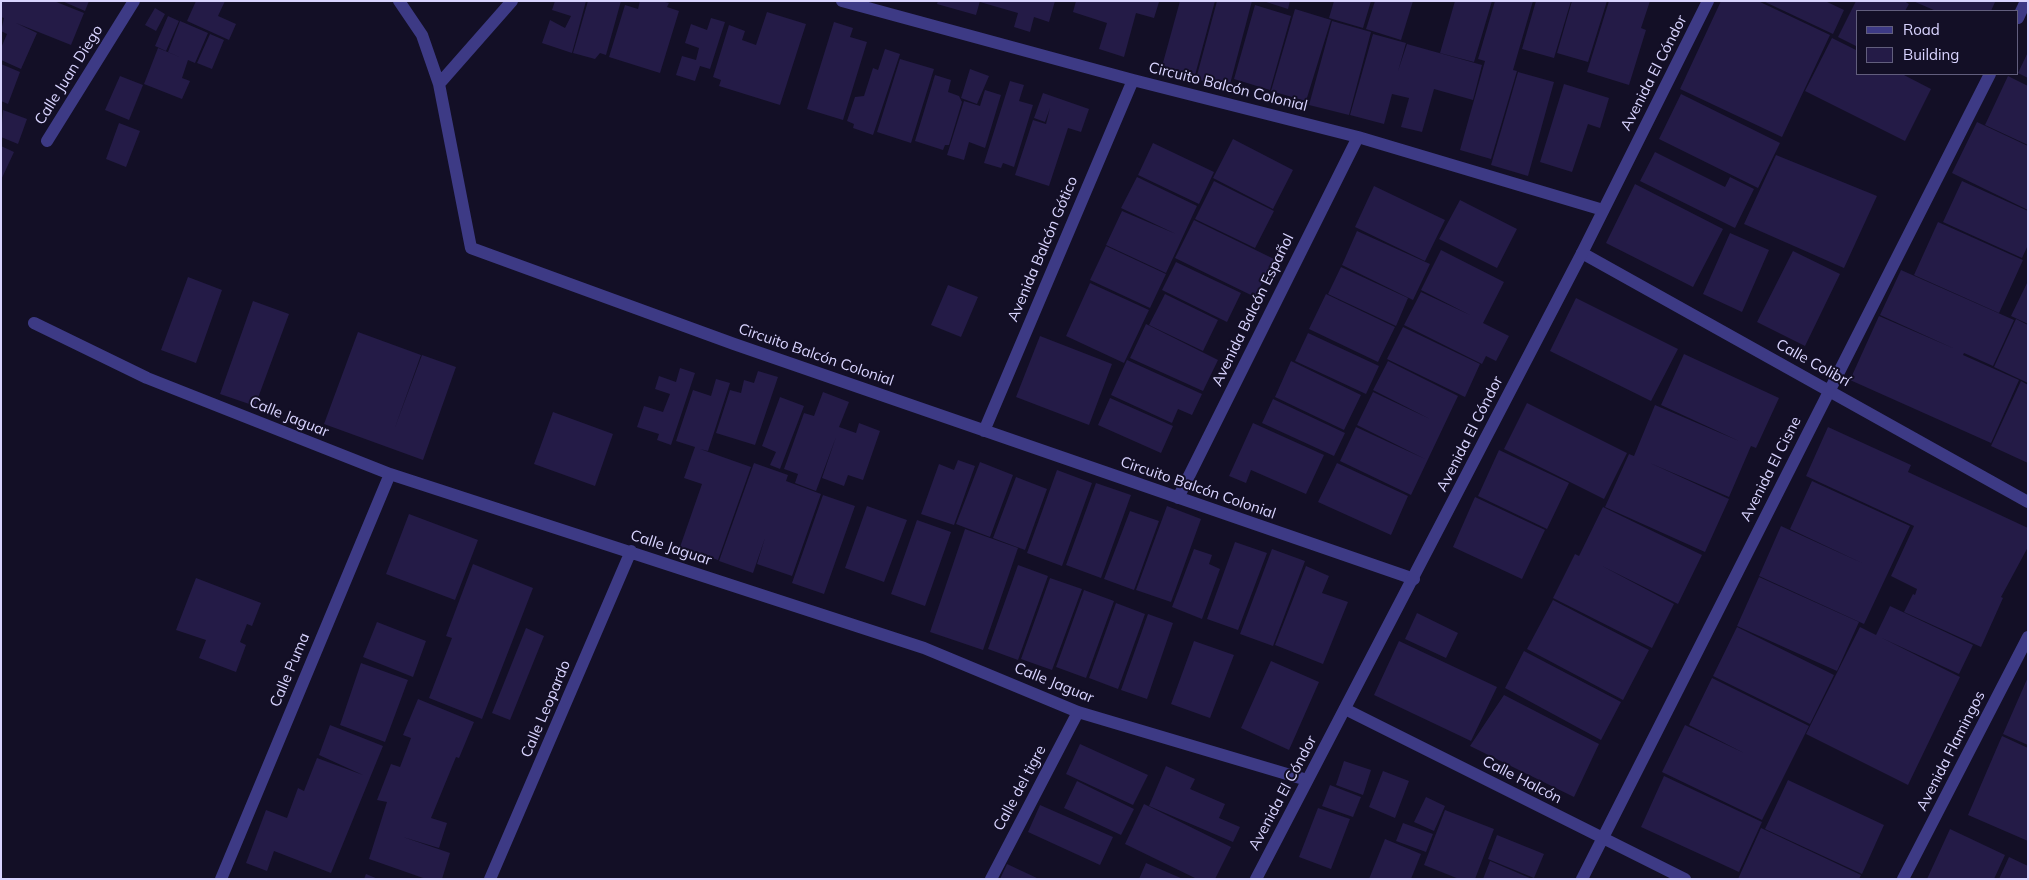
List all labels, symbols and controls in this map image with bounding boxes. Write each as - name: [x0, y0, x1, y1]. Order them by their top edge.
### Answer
- legend: [1856, 10, 2019, 75]
- street label: Avenida El Cóndor: [1617, 12, 1691, 134]
- text: Road: [1903, 20, 1940, 39]
- street label: Calle Juan Diego: [31, 22, 107, 128]
- text: Building: [1903, 45, 1959, 64]
- street label: Circuito Balcón Colonial: [1147, 59, 1309, 115]
- street label: Avenida Balcón Gótico: [1004, 174, 1082, 324]
- street label: Avenida Balcón Español: [1208, 231, 1298, 389]
- street label: Circuito Balcón Colonial: [736, 320, 896, 390]
- street label: Calle Colibrí: [1773, 335, 1853, 391]
- street label: Avenida El Cóndor: [1433, 373, 1507, 495]
- street label: Calle Jaguar: [247, 393, 331, 441]
- street label: Avenida El Cisne: [1737, 413, 1805, 525]
- street label: Circuito Balcón Colonial: [1118, 453, 1278, 523]
- street label: Calle Jaguar: [628, 526, 714, 570]
- street label: Calle Puma: [266, 630, 314, 710]
- street label: Calle Leopardo: [517, 658, 575, 760]
- street label: Calle Jaguar: [1012, 659, 1096, 707]
- street label: Avenida Flamingos: [1913, 688, 1989, 814]
- street label: Avenida El Cóndor: [1245, 733, 1321, 853]
- street label: Calle del tigre: [990, 742, 1050, 834]
- street label: Calle Halcón: [1479, 752, 1565, 808]

